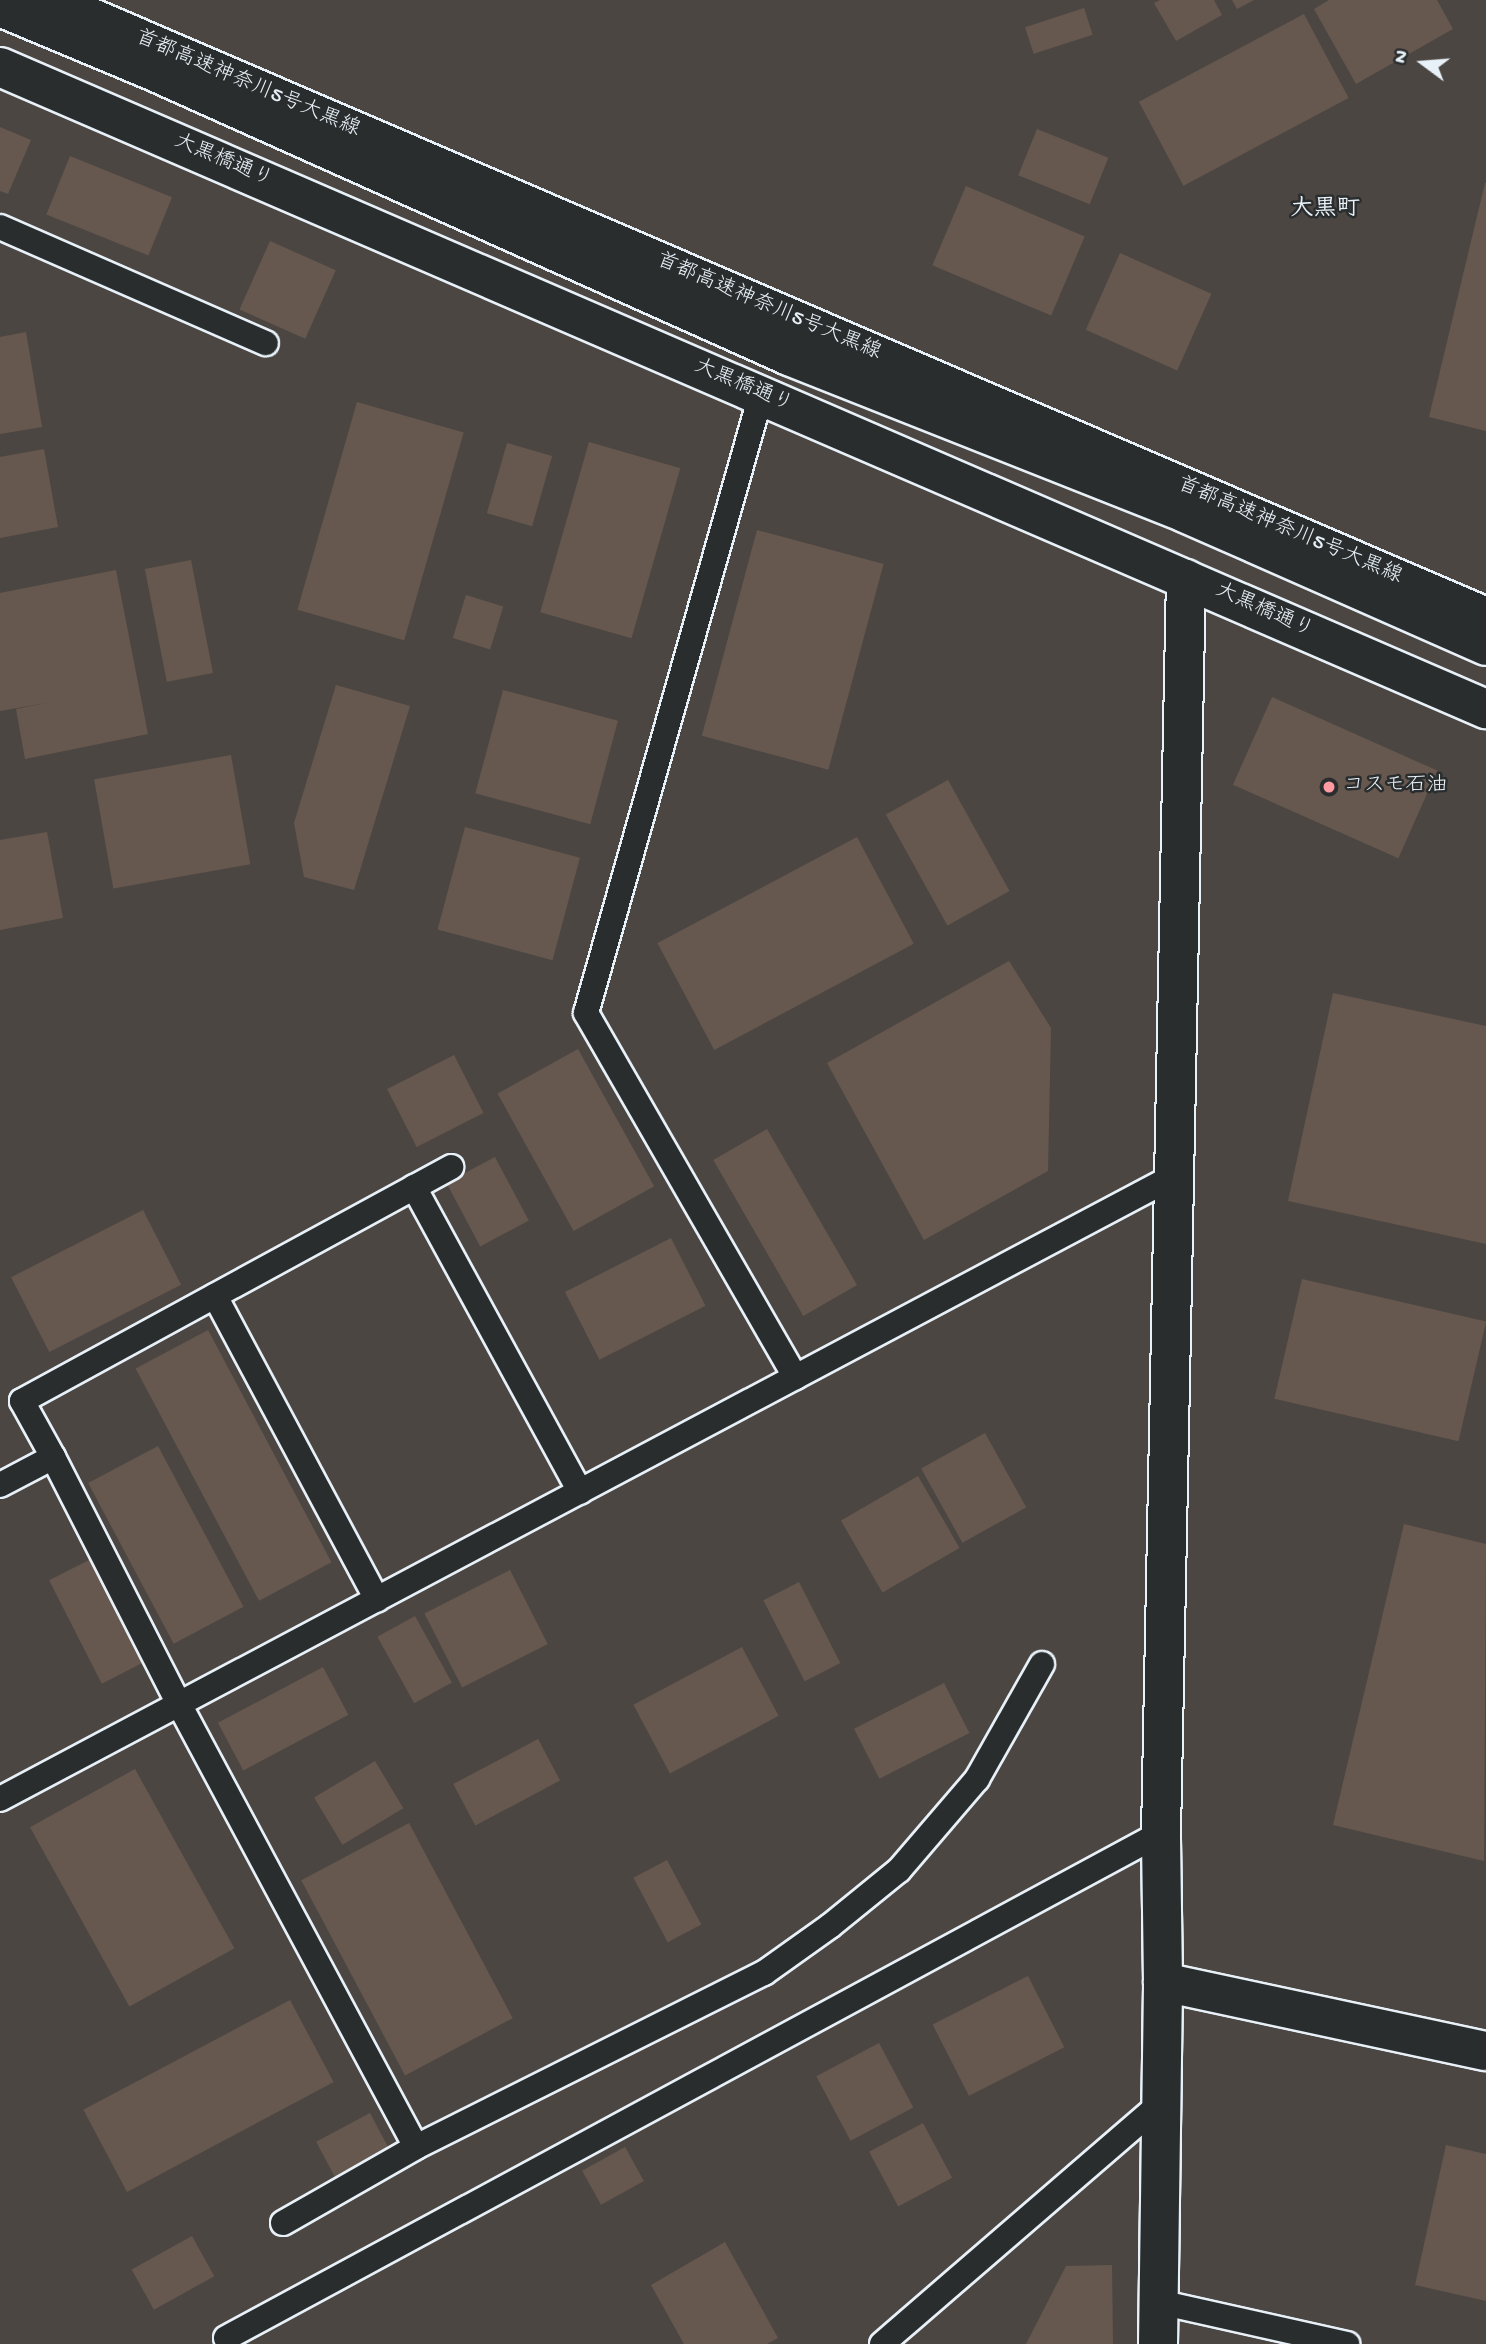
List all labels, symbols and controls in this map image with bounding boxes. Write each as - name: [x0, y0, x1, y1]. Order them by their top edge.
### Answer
- street label: 首都高速神奈川5号大黒線: [131, 26, 363, 144]
- north arrow: [1388, 28, 1458, 98]
- text: N: [1390, 48, 1415, 66]
- street label: 大黒橋通り: [170, 130, 276, 194]
- district label: 大黒町: [1291, 196, 1359, 224]
- street label: 首都高速神奈川5号大黒線: [652, 249, 884, 367]
- street label: 大黒橋通り: [690, 355, 796, 419]
- street label: 首都高速神奈川5号大黒線: [1173, 473, 1405, 591]
- street label: 大黒橋通り: [1211, 579, 1317, 645]
- place label: コスモ石油: [1343, 774, 1448, 800]
- marker: コスモ石油: [1321, 779, 1337, 795]

